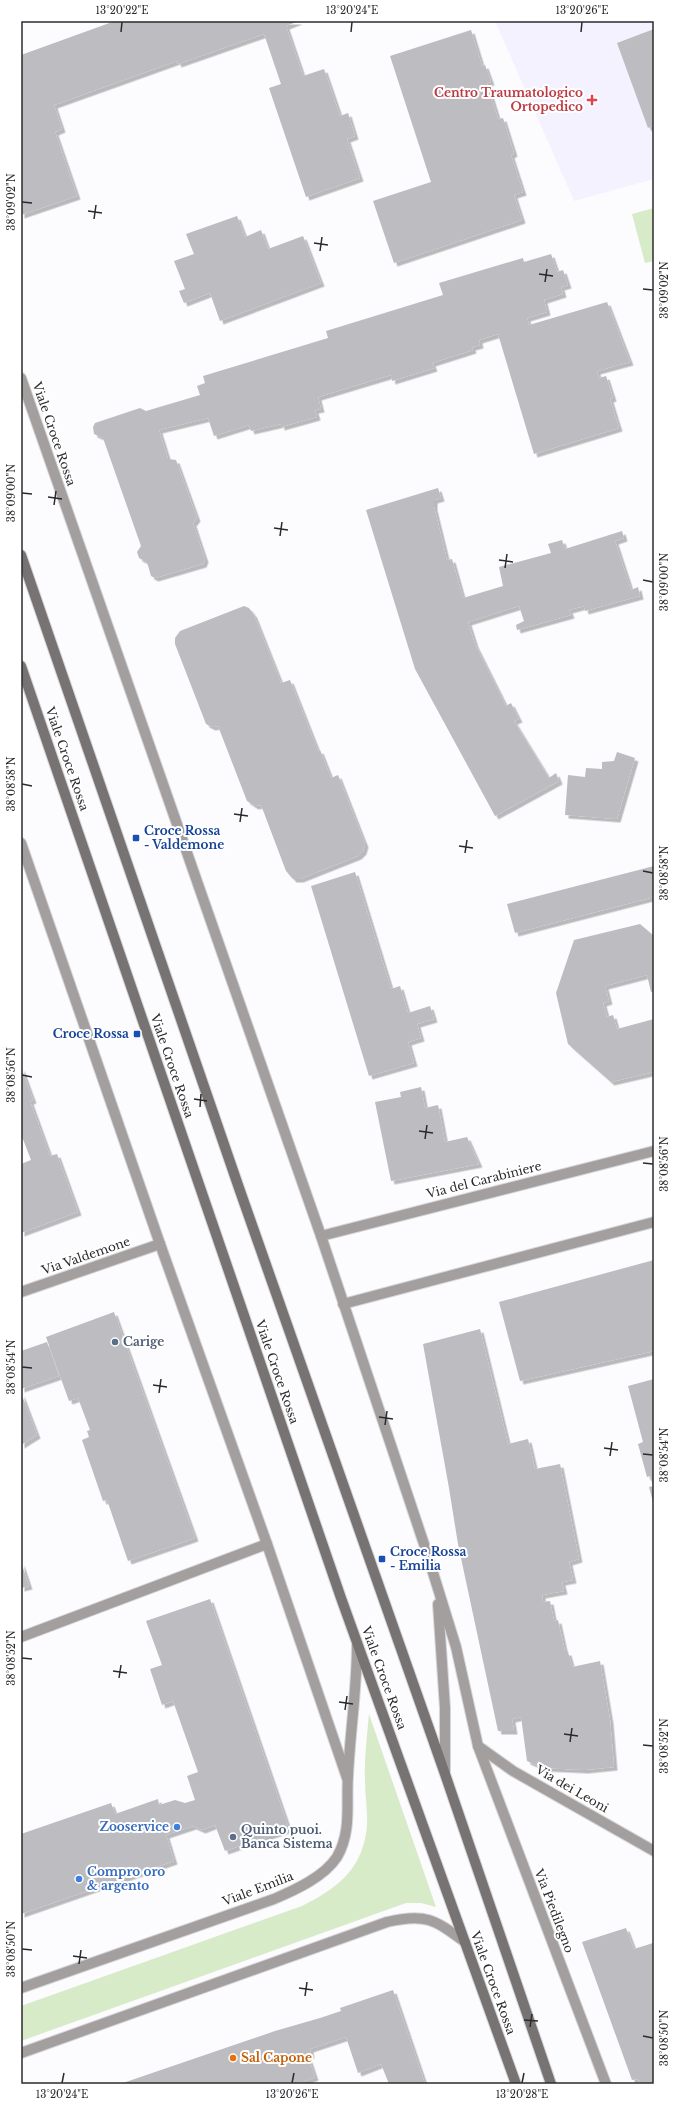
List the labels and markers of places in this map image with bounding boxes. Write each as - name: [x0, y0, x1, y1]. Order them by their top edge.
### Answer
- place label: Centro Traumatologico Ortopedico: [434, 85, 583, 114]
- marker: Centro Traumatologico Ortopedico: [586, 94, 598, 106]
- place label: Croce Rossa - Valdemone: [144, 823, 224, 852]
- marker: Croce Rossa - Valdemone: [131, 833, 141, 843]
- place label: Croce Rossa: [53, 1026, 129, 1041]
- marker: Croce Rossa: [132, 1029, 142, 1039]
- place label: Carige: [123, 1334, 164, 1349]
- marker: Carige: [110, 1337, 120, 1347]
- place label: Croce Rossa - Emilia: [390, 1544, 466, 1573]
- marker: Croce Rossa - Emilia: [377, 1554, 387, 1564]
- place label: Zooservice: [99, 1819, 169, 1834]
- marker: Zooservice: [172, 1822, 182, 1832]
- place label: Quinto puoi. Banca Sistema: [241, 1822, 333, 1851]
- marker: Quinto puoi. Banca Sistema: [228, 1832, 238, 1842]
- place label: Compro oro & argento: [87, 1864, 165, 1893]
- marker: Compro oro & argento: [74, 1874, 84, 1884]
- place label: Sal Capone: [241, 2050, 312, 2065]
- marker: Sal Capone: [228, 2053, 238, 2063]

